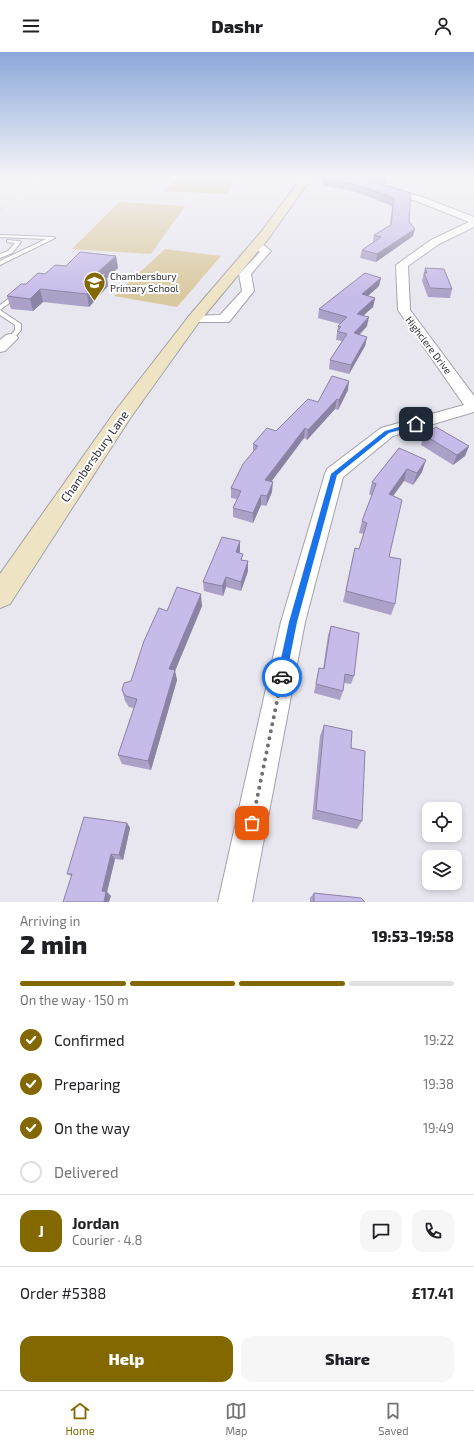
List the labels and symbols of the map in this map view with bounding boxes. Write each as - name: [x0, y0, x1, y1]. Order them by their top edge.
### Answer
- school or university icon: Chambersbury Primary School: [82, 269, 108, 302]
- place label: Chambersbury Primary School: [110, 270, 179, 294]
- street label: Highclere Drive: [403, 314, 455, 376]
- pin: [399, 407, 433, 441]
- street label: Chambersbury Lane: [57, 408, 131, 504]
- courier: [262, 657, 302, 697]
- pin: [235, 806, 269, 840]

